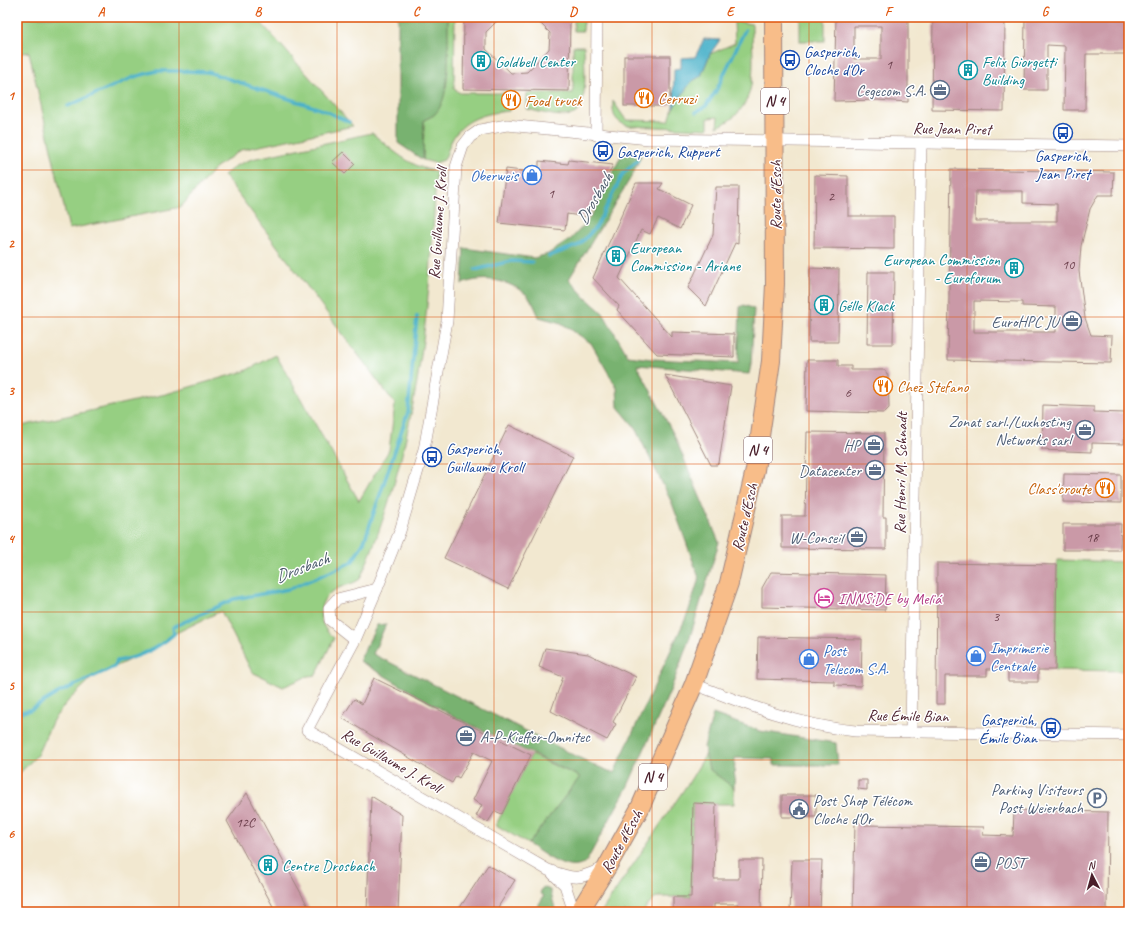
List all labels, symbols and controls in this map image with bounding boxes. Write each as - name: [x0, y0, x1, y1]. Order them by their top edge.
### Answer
- text: A: [98, 4, 106, 20]
- text: B: [255, 4, 263, 20]
- text: C: [413, 4, 421, 20]
- text: D: [569, 4, 578, 20]
- text: E: [727, 4, 736, 20]
- text: F: [885, 4, 894, 20]
- text: G: [1042, 4, 1050, 20]
- place label: Gasperich, Cloche d'Or: [804, 42, 866, 80]
- bus stop icon: Gasperich, Cloche d'Or: [779, 49, 801, 71]
- building icon: Goldbell Center: [470, 50, 492, 72]
- place label: Goldbell Center: [495, 52, 576, 72]
- place label: Felix Giorgetti Building: [982, 52, 1058, 90]
- house number: 1: [886, 56, 893, 73]
- building icon: Felix Giorgetti Building: [957, 59, 979, 81]
- office icon: Cegecom S.A.: [929, 79, 951, 101]
- place label: Cegecom S.A.: [856, 81, 927, 101]
- restaurant icon: Cerruzi: [633, 87, 655, 109]
- text: 1: [8, 88, 16, 104]
- road number: N 4: [761, 88, 789, 114]
- restaurant icon: Food truck: [500, 89, 522, 111]
- place label: Cerruzi: [658, 89, 698, 109]
- place label: Food truck: [525, 91, 583, 111]
- street label: Rue Jean Piret: [913, 118, 994, 140]
- bus stop icon: Gasperich, Jean Piret: [1052, 122, 1074, 144]
- bus stop icon: Gasperich, Ruppert: [592, 140, 614, 162]
- place label: Gasperich, Ruppert: [617, 142, 721, 162]
- place label: Gasperich, Jean Piret: [1035, 146, 1093, 184]
- street label: Route d'Esch: [766, 160, 786, 230]
- street label: Rue Guillaume J. Kroll: [424, 163, 452, 280]
- shop icon: Oberweis: [521, 164, 543, 186]
- place label: Oberweis: [470, 166, 520, 186]
- water label: Drosbach: [571, 168, 618, 228]
- house number: 1: [548, 185, 555, 202]
- house number: 2: [828, 188, 836, 205]
- text: 2: [8, 236, 15, 252]
- place label: European Commission - Ariane: [630, 238, 742, 276]
- building icon: European Commission - Ariane: [605, 245, 627, 267]
- place label: European Commission - Euroforum: [883, 250, 1002, 288]
- house number: 10: [1062, 256, 1076, 273]
- building icon: European Commission - Euroforum: [1003, 257, 1025, 279]
- building icon: Gélle Klack: [813, 294, 835, 316]
- place label: Gélle Klack: [838, 296, 895, 316]
- office icon: EuroHPC JU: [1061, 310, 1083, 332]
- place label: EuroHPC JU: [992, 312, 1061, 332]
- restaurant icon: Chez Stefano: [872, 375, 894, 397]
- place label: Chez Stefano: [897, 377, 970, 397]
- text: 3: [8, 383, 15, 399]
- house number: 6: [845, 384, 852, 401]
- street label: Rue Henri M. Schnadt: [890, 410, 912, 534]
- place label: Zonat sarl./Luxhosting Networks sarl: [948, 412, 1074, 450]
- office icon: Zonat sarl./Luxhosting Networks sarl: [1074, 419, 1096, 441]
- office icon: HP: [863, 434, 885, 456]
- place label: HP: [843, 436, 862, 456]
- road number: N 4: [744, 437, 772, 463]
- place label: Gasperich, Guillaume Kroll: [446, 439, 527, 477]
- bus stop icon: Gasperich, Guillaume Kroll: [421, 446, 443, 468]
- office icon: Datacenter: [864, 459, 886, 481]
- place label: Datacenter: [799, 461, 862, 481]
- restaurant icon: Class'croute: [1094, 477, 1116, 499]
- place label: Class'croute: [1027, 479, 1093, 499]
- street label: Route d'Esch: [727, 480, 763, 553]
- office icon: W-Conseil: [846, 526, 868, 548]
- place label: W-Conseil: [790, 528, 846, 548]
- house number: 18: [1086, 529, 1100, 546]
- text: 4: [8, 531, 16, 547]
- water label: Drosbach: [272, 547, 333, 587]
- hotel icon: INNSiDE by Meliá: [813, 587, 835, 609]
- place label: INNSiDE by Meliá: [838, 589, 943, 609]
- house number: 3: [993, 608, 1001, 625]
- place label: Imprimerie Centrale: [990, 638, 1050, 676]
- place label: Post Telecom S.A.: [823, 641, 889, 679]
- shop icon: Imprimerie Centrale: [965, 645, 987, 667]
- shop icon: Post Telecom S.A.: [798, 648, 820, 670]
- text: 5: [8, 678, 15, 694]
- street label: Rue Émile Bian: [867, 705, 950, 727]
- place label: Gasperich, Émile Bian: [979, 710, 1038, 748]
- bus stop icon: Gasperich, Émile Bian: [1040, 717, 1062, 739]
- street label: Rue Guillaume J. Kroll: [338, 724, 448, 799]
- office icon: A-P-Kieffer-Omnitec: [455, 725, 477, 747]
- place label: A-P-Kieffer-Omnitec: [480, 727, 591, 747]
- road number: N 4: [639, 764, 667, 790]
- place label: Parking Visiteurs Post Weierbach: [991, 780, 1085, 818]
- parking icon: Parking Visiteurs Post Weierbach: [1086, 787, 1108, 809]
- place label: Post Shop Télécom Cloche d'Or: [813, 791, 914, 829]
- public building icon: Post Shop Télécom Cloche d'Or: [788, 798, 810, 820]
- street label: Route d'Esch: [596, 806, 648, 877]
- house number: 12C: [235, 814, 256, 831]
- text: 6: [8, 826, 15, 842]
- office icon: POST: [970, 851, 992, 873]
- place label: POST: [995, 853, 1030, 873]
- building icon: Centre Drosbach: [257, 854, 279, 876]
- north arrow: [1072, 855, 1112, 895]
- place label: Centre Drosbach: [282, 856, 376, 876]
- text: N: [1087, 858, 1097, 872]

